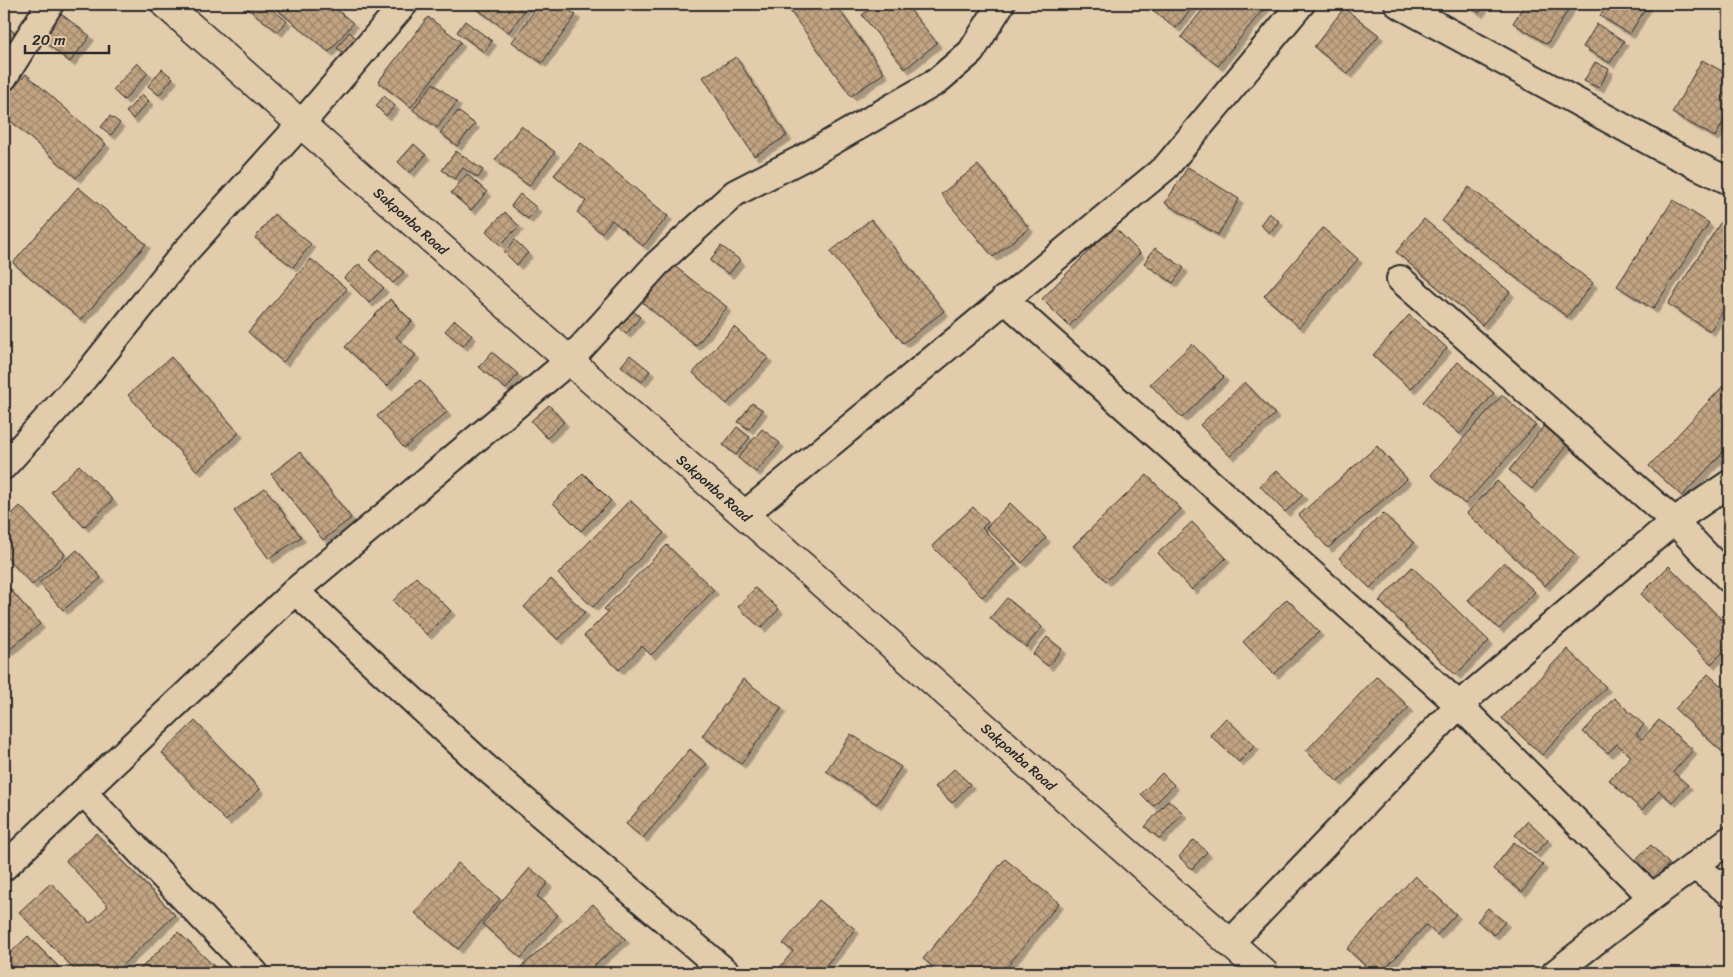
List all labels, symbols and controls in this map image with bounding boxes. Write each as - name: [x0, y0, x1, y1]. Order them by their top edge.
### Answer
- scale bar: [25, 22, 109, 54]
- text: 20 m: [32, 27, 66, 53]
- street label: Sakponba Road: [368, 181, 456, 262]
- street label: Sakponba Road: [671, 448, 759, 530]
- street label: Sakponba Road: [975, 716, 1063, 798]

